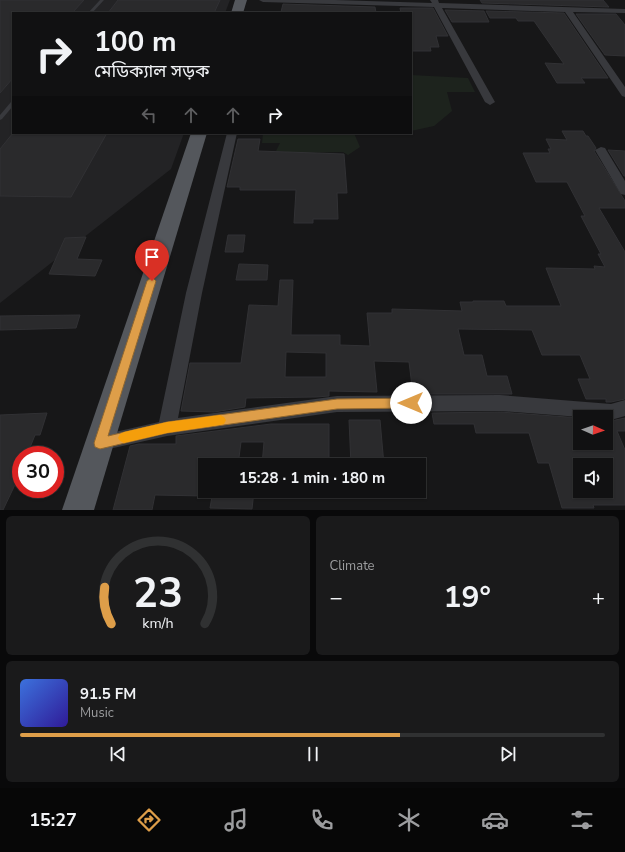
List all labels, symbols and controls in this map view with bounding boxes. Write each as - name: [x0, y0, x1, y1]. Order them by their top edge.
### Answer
- text: 100 m: [94, 23, 177, 61]
- icon: right: [28, 28, 80, 80]
- text: মেডিক্যাল সড়ক: [94, 59, 210, 83]
- icon: left: [138, 104, 160, 126]
- icon: ahead: [180, 104, 202, 126]
- icon: ahead: [222, 104, 244, 126]
- icon: right: [264, 104, 286, 126]
- pin: [135, 240, 169, 281]
- icon: arrive: [141, 246, 163, 268]
- position arrow: [390, 382, 432, 424]
- north arrow: [573, 410, 613, 450]
- map controls: [573, 410, 613, 498]
- speed limit sign: 30: [12, 446, 64, 498]
- button: sound: [573, 458, 613, 498]
- text: 15:28 · 1 min · 180 m: [239, 468, 385, 488]
- text: Climate: [330, 557, 375, 575]
- text: 23: [133, 564, 183, 621]
- text: 19°: [444, 577, 491, 618]
- text: −: [330, 583, 343, 613]
- text: +: [592, 583, 605, 613]
- text: km/h: [142, 613, 173, 632]
- text: 91.5 FM: [80, 684, 136, 704]
- text: Music: [80, 704, 114, 722]
- icon: previous: [107, 743, 129, 765]
- icon: pause: [302, 743, 324, 765]
- icon: next: [497, 743, 519, 765]
- icon: directions: [135, 806, 163, 834]
- icon: music: [222, 806, 250, 834]
- icon: phone: [308, 806, 336, 834]
- icon: climate: [395, 806, 423, 834]
- icon: car: [481, 806, 509, 834]
- icon: filters: [568, 806, 596, 834]
- text: 15:27: [29, 808, 77, 832]

